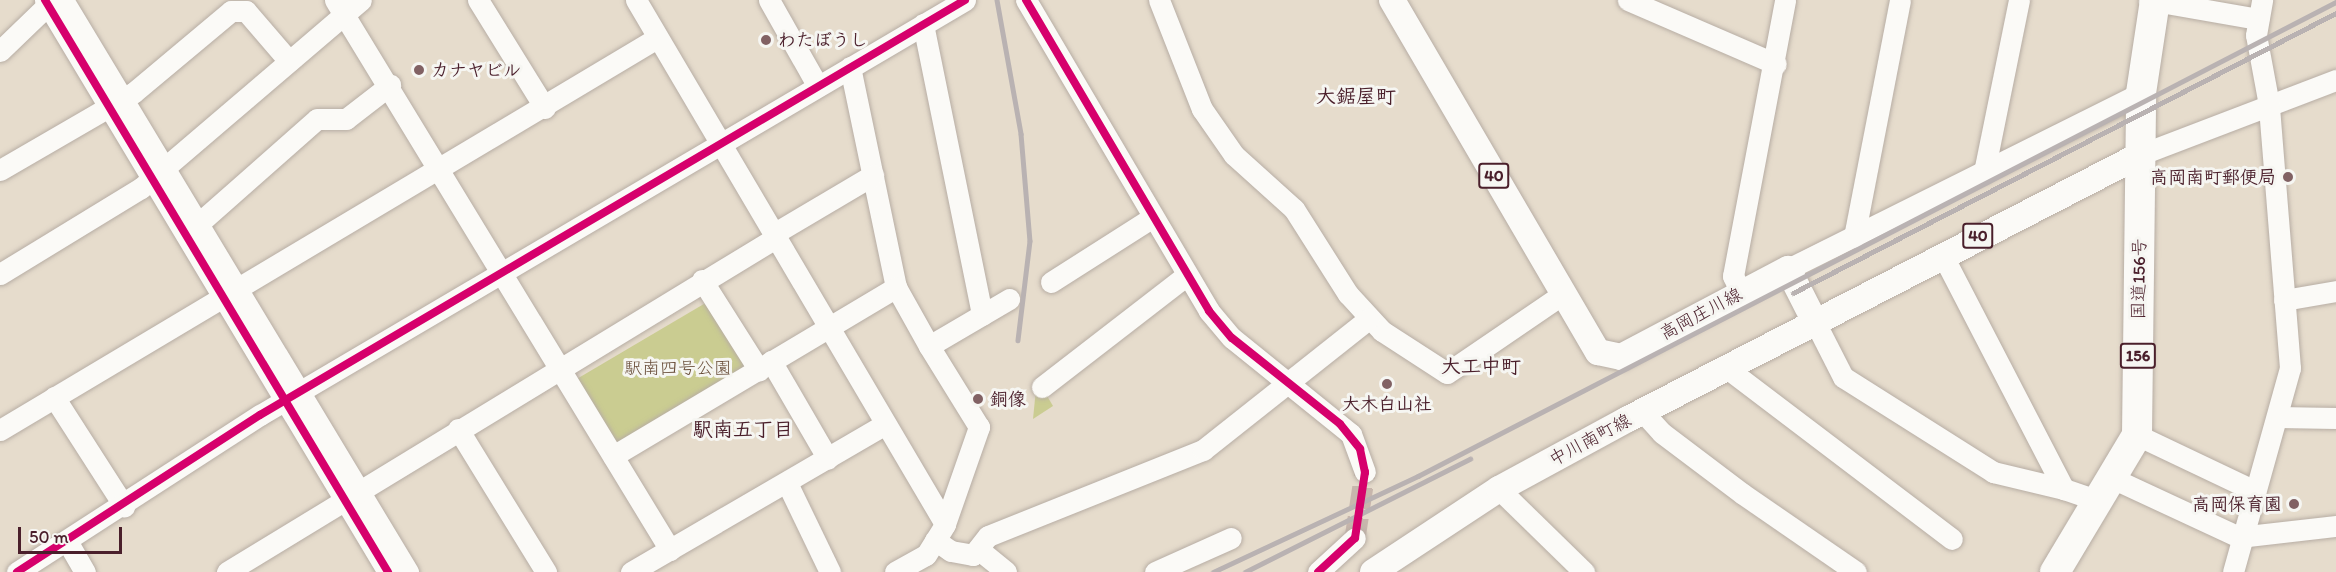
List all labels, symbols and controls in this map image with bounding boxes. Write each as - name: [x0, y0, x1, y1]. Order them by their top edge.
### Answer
- place label: わたぼうし: [778, 29, 868, 51]
- marker: わたぼうし: [759, 33, 773, 47]
- place label: カナヤビル: [431, 59, 521, 81]
- marker: カナヤビル: [412, 63, 426, 77]
- district label: 大鋸屋町: [1316, 84, 1396, 108]
- road number: 40: [1478, 163, 1510, 189]
- place label: 高岡南町郵便局: [2150, 166, 2276, 188]
- marker: 高岡南町郵便局: [2281, 170, 2295, 184]
- road number: 40: [1962, 223, 1994, 249]
- street label: 国道156号: [2127, 238, 2151, 320]
- street label: 高岡庄川線: [1656, 283, 1746, 345]
- road number: 156: [2118, 343, 2158, 369]
- district label: 大工中町: [1441, 354, 1521, 378]
- park label: 駅南四号公園: [624, 357, 732, 379]
- marker: 大木白山社: [1380, 377, 1394, 391]
- place label: 銅像: [990, 388, 1026, 410]
- marker: 銅像: [971, 392, 985, 406]
- place label: 大木白山社: [1342, 393, 1432, 415]
- street label: 中川南町線: [1545, 409, 1635, 471]
- district label: 駅南五丁目: [693, 417, 793, 441]
- place label: 高岡保育園: [2192, 493, 2282, 515]
- marker: 高岡保育園: [2287, 497, 2301, 511]
- scale bar: [21, 515, 124, 553]
- text: 50 m: [29, 526, 69, 548]

